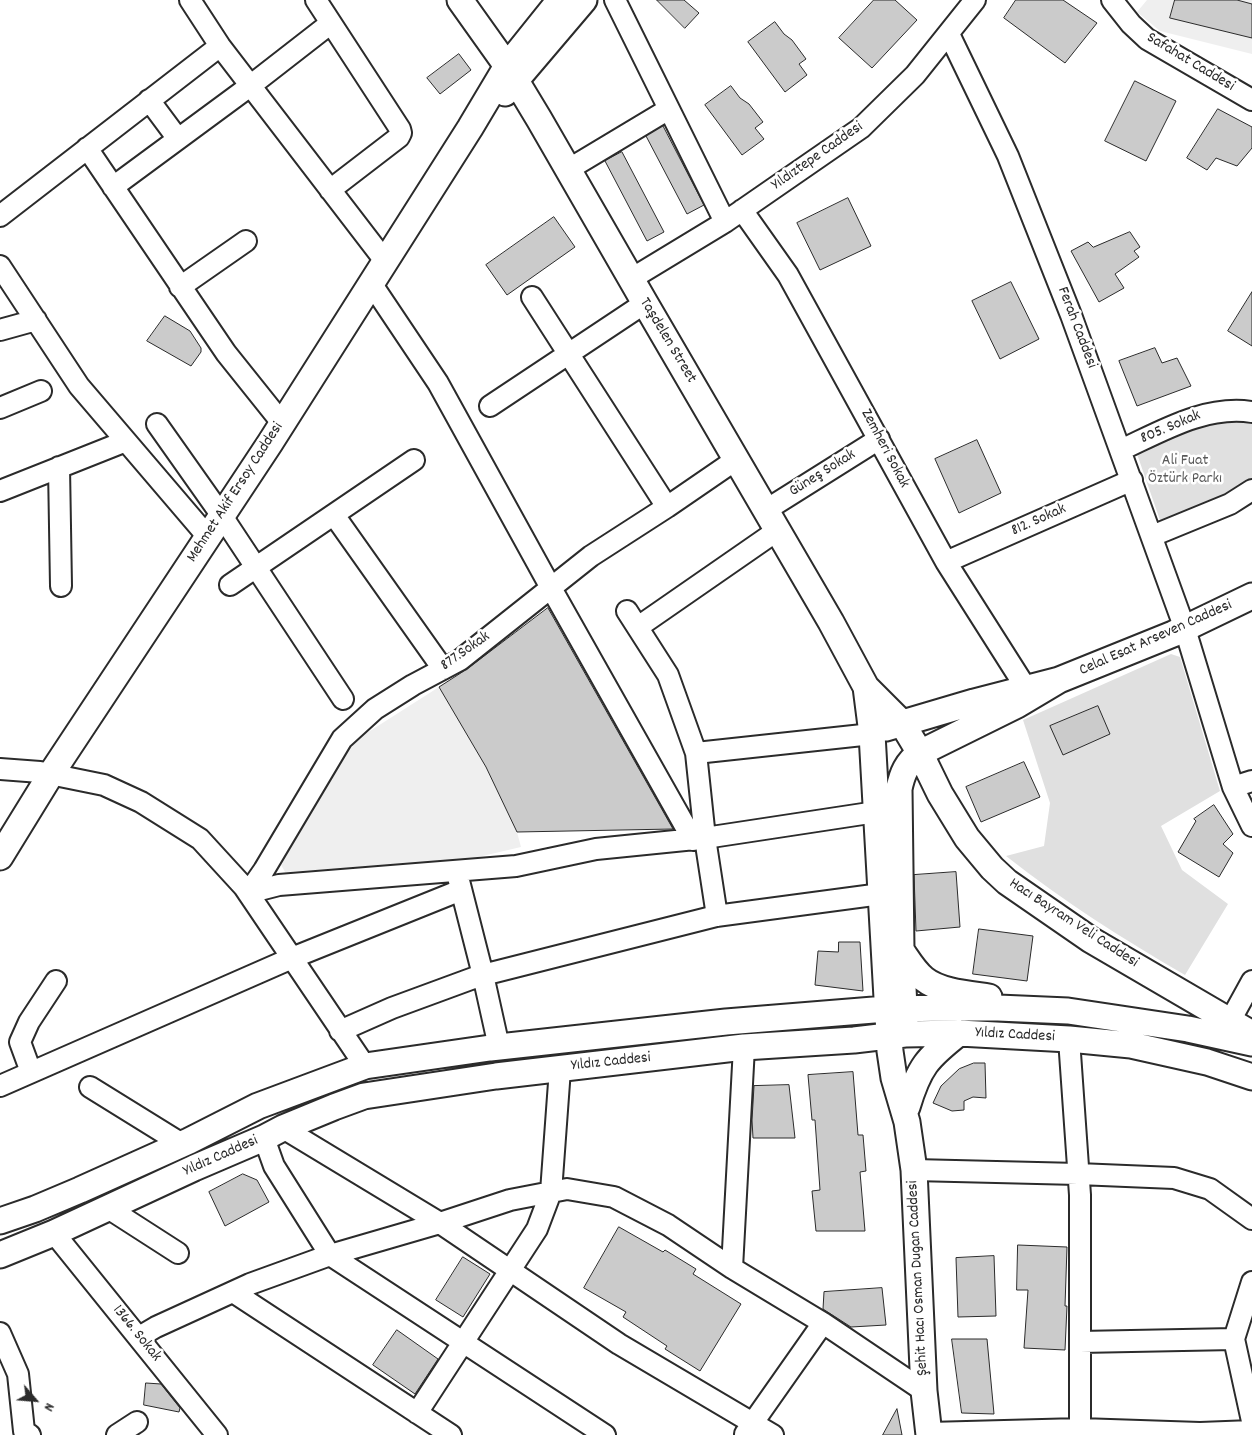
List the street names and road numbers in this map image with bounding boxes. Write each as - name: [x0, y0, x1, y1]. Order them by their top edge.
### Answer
- street label: Safahat Caddesi: [1143, 29, 1237, 97]
- street label: Yıldıztepe Caddesi: [769, 118, 867, 196]
- street label: Ferah Caddesi: [1052, 285, 1100, 371]
- street label: Taşdelen Street: [634, 295, 700, 387]
- street label: Zemheri Sokak: [855, 406, 913, 492]
- street label: 805. Sokak: [1138, 407, 1204, 449]
- street label: Mehmet Akif Ersoy Caddesi: [184, 419, 288, 567]
- street label: Güneş Sokak: [786, 446, 860, 502]
- street label: 812. Sokak: [1009, 500, 1069, 542]
- street label: Celal Esat Arseven Caddesi: [1077, 597, 1235, 681]
- street label: 877.Sokak: [438, 628, 494, 676]
- street label: Hacı Bayram Veli Caddesi: [1005, 875, 1141, 973]
- street label: Yıldız Caddesi: [975, 1024, 1055, 1048]
- street label: Yıldız Caddesi: [570, 1049, 652, 1077]
- street label: Yıldız Caddesi: [181, 1132, 261, 1182]
- street label: Şehit Hacı Osman Dugan Caddesi: [904, 1180, 934, 1376]
- street label: 1366. Sokak: [107, 1302, 165, 1366]

